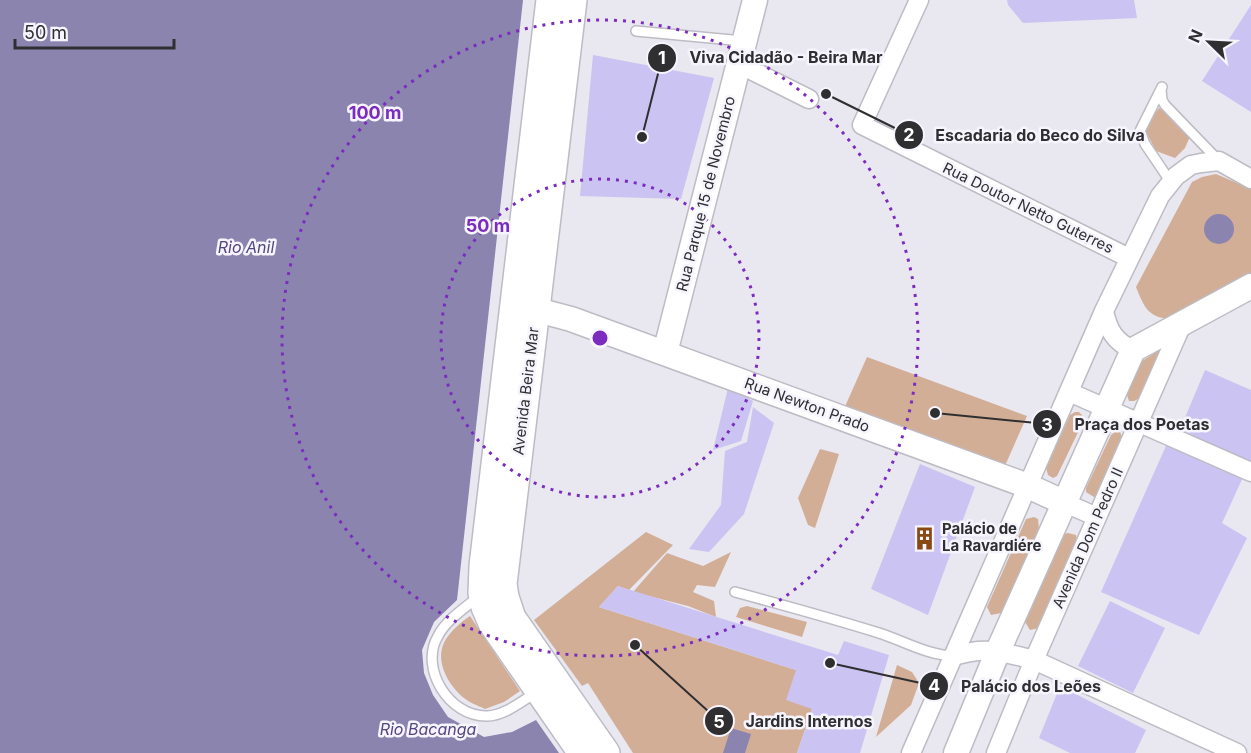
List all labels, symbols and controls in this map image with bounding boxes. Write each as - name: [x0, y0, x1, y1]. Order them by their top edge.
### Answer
- scale bar: [15, 12, 174, 50]
- north arrow: [1179, 12, 1239, 72]
- text: 50 m: [24, 22, 67, 43]
- text: N: [1184, 26, 1207, 46]
- callout: Viva Cidadão - Beira Mar: [647, 41, 895, 75]
- text: 1: [658, 47, 666, 68]
- text: Viva Cidadão - Beira Mar: [689, 47, 883, 67]
- street label: Rua Parque 15 de Novembro: [672, 94, 739, 294]
- text: 100 m: [349, 102, 401, 123]
- callout: Escadaria do Beco do Silva: [894, 118, 1157, 152]
- text: 2: [903, 124, 915, 145]
- text: Escadaria do Beco do Silva: [935, 125, 1145, 145]
- street label: Rua Doutor Netto Guterres: [940, 158, 1117, 257]
- text: 50 m: [466, 215, 510, 236]
- water label: Rio Anil: [218, 237, 274, 257]
- street label: Avenida Beira Mar: [508, 326, 543, 456]
- centre of rings: [590, 328, 610, 348]
- street label: Rua Newton Prado: [742, 373, 872, 436]
- callout: Praça dos Poetas: [1032, 407, 1221, 441]
- text: 3: [1041, 414, 1053, 435]
- text: Praça dos Poetas: [1074, 414, 1210, 434]
- street label: Avenida Dom Pedro II: [1048, 465, 1127, 611]
- place label: Palácio de La Ravardiére: [942, 519, 1041, 555]
- building icon: Palácio de La Ravardiére: [911, 525, 937, 551]
- callout: Palácio dos Leões: [919, 669, 1113, 703]
- text: 4: [928, 675, 940, 696]
- text: Palácio dos Leões: [961, 676, 1101, 696]
- callout: Jardins Internos: [704, 704, 885, 738]
- text: 5: [713, 711, 725, 732]
- text: Jardins Internos: [746, 711, 873, 731]
- water label: Rio Bacanga: [380, 719, 476, 739]

